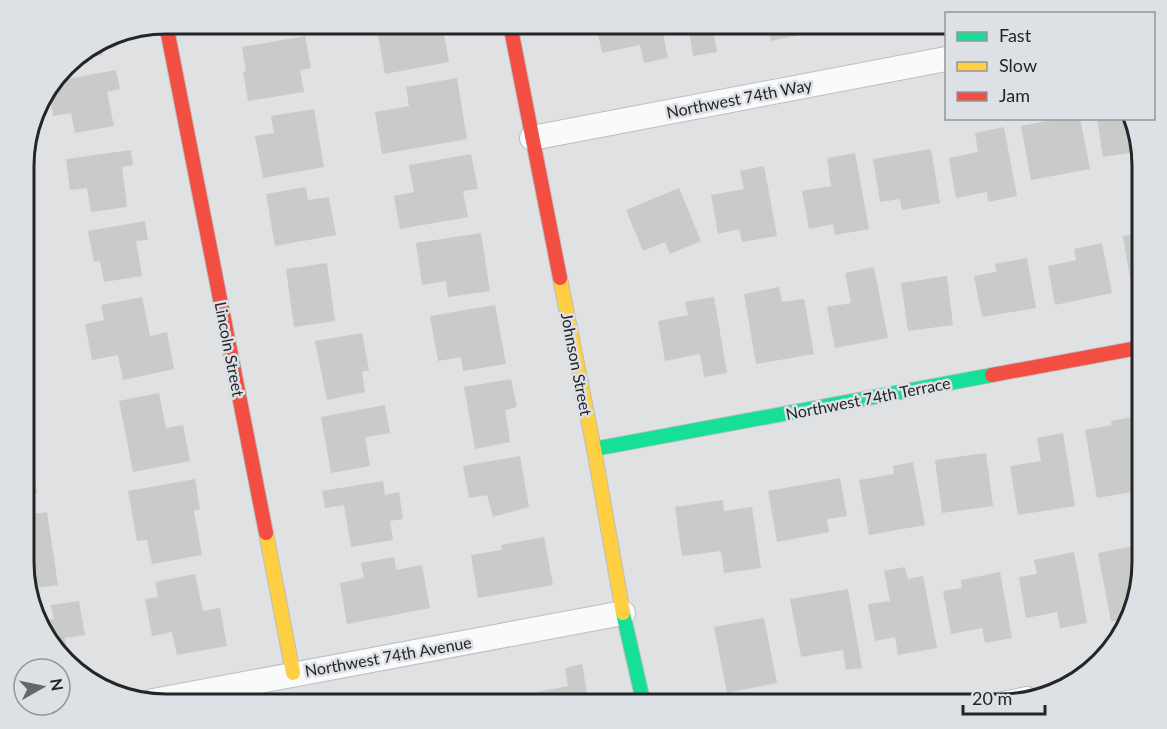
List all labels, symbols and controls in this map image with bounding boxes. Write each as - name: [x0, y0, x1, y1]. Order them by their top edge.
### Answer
- legend: [945, 12, 1155, 120]
- text: Fast: [999, 24, 1032, 46]
- text: Slow: [999, 54, 1037, 76]
- street label: Northwest 74th Way: [665, 74, 814, 121]
- text: Jam: [999, 84, 1030, 106]
- street label: Lincoln Street: [211, 300, 249, 398]
- street label: Johnson Street: [558, 311, 596, 417]
- street label: Northwest 74th Terrace: [784, 373, 952, 423]
- street label: Northwest 74th Avenue: [303, 632, 473, 680]
- north arrow: [12, 657, 72, 717]
- text: N: [47, 677, 68, 692]
- scale bar: [963, 678, 1046, 716]
- text: 20 m: [972, 687, 1012, 709]

